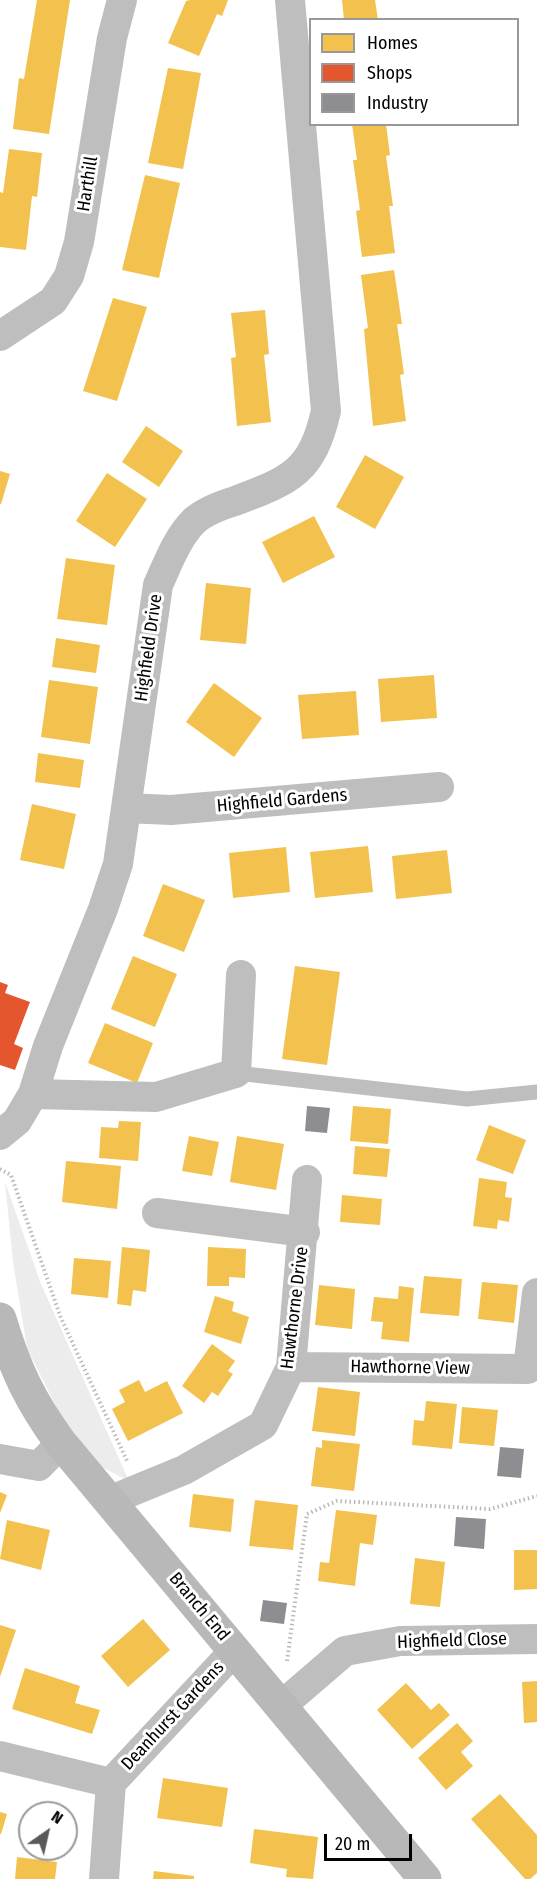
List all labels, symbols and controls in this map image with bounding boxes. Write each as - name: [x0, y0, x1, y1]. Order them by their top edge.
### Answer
- legend: [309, 18, 519, 126]
- text: Homes: [367, 32, 418, 54]
- text: Shops: [367, 62, 412, 84]
- text: Industry: [367, 92, 428, 114]
- street label: Harthill: [73, 155, 103, 213]
- street label: Highfield Drive: [131, 593, 167, 703]
- street label: Highfield Gardens: [216, 785, 348, 817]
- street label: Hawthorne Drive: [277, 1246, 313, 1370]
- street label: Hawthorne View: [350, 1356, 470, 1380]
- street label: Branch End: [164, 1568, 234, 1646]
- street label: Highfield Close: [397, 1628, 507, 1654]
- street label: Deanhurst Gardens: [117, 1657, 229, 1775]
- north arrow: [18, 1801, 78, 1861]
- text: N: [48, 1807, 67, 1828]
- scale bar: [327, 1822, 416, 1860]
- text: 20 m: [335, 1833, 370, 1855]

